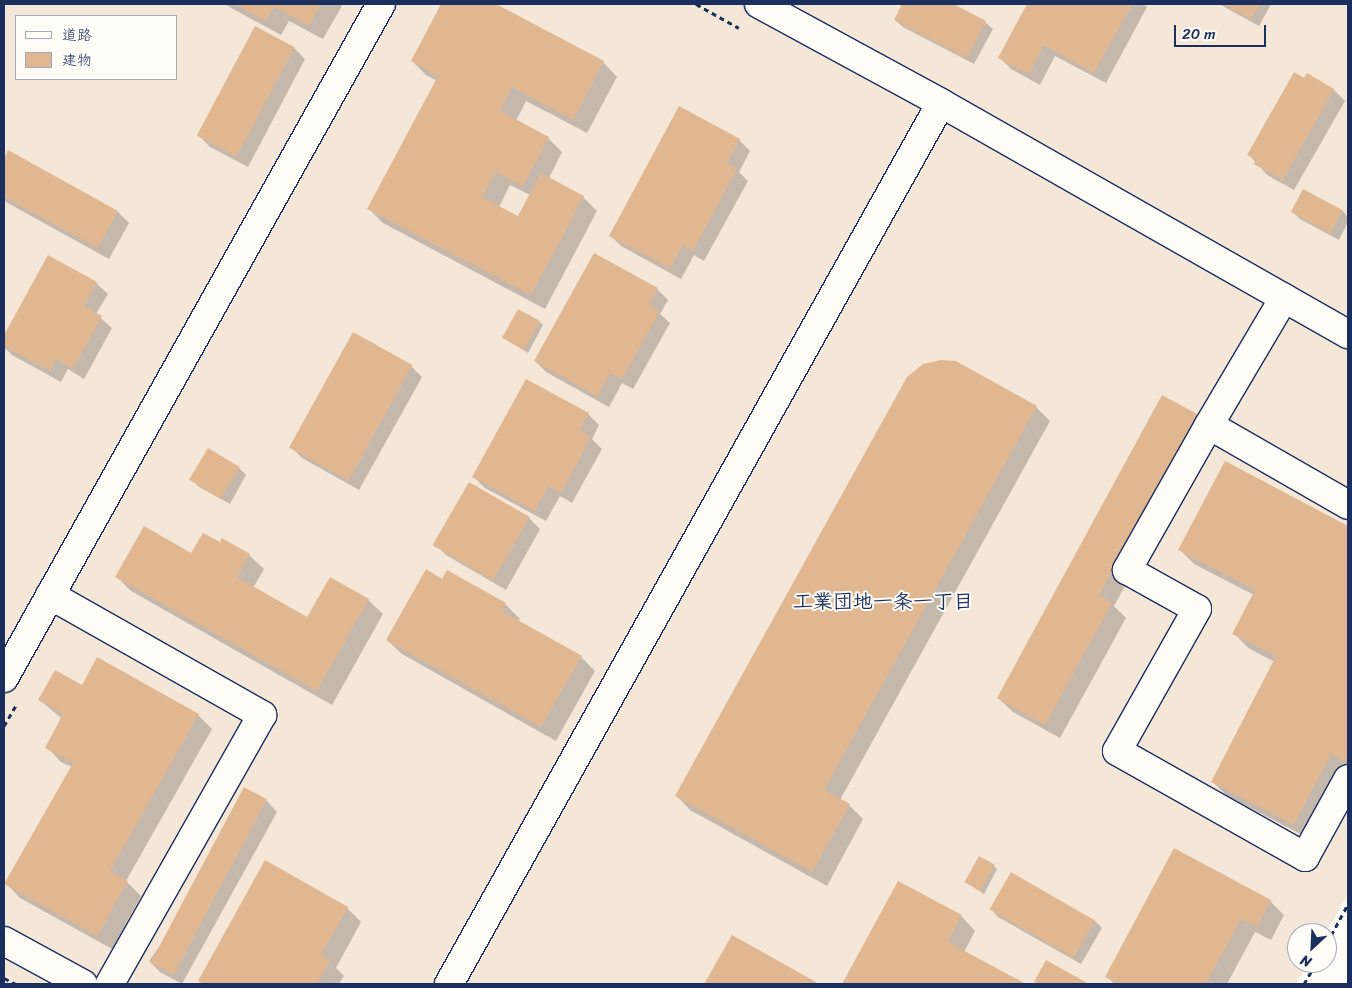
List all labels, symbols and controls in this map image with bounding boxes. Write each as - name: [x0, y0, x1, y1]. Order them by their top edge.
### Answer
- legend: [15, 15, 178, 80]
- scale bar: [1177, 15, 1270, 47]
- text: 20 m: [1182, 21, 1216, 47]
- text: 道路: [62, 22, 92, 48]
- text: 建物: [62, 47, 92, 73]
- district label: 工業団地一条一丁目: [793, 589, 973, 613]
- north arrow: [1287, 923, 1337, 973]
- text: N: [1296, 948, 1316, 975]

